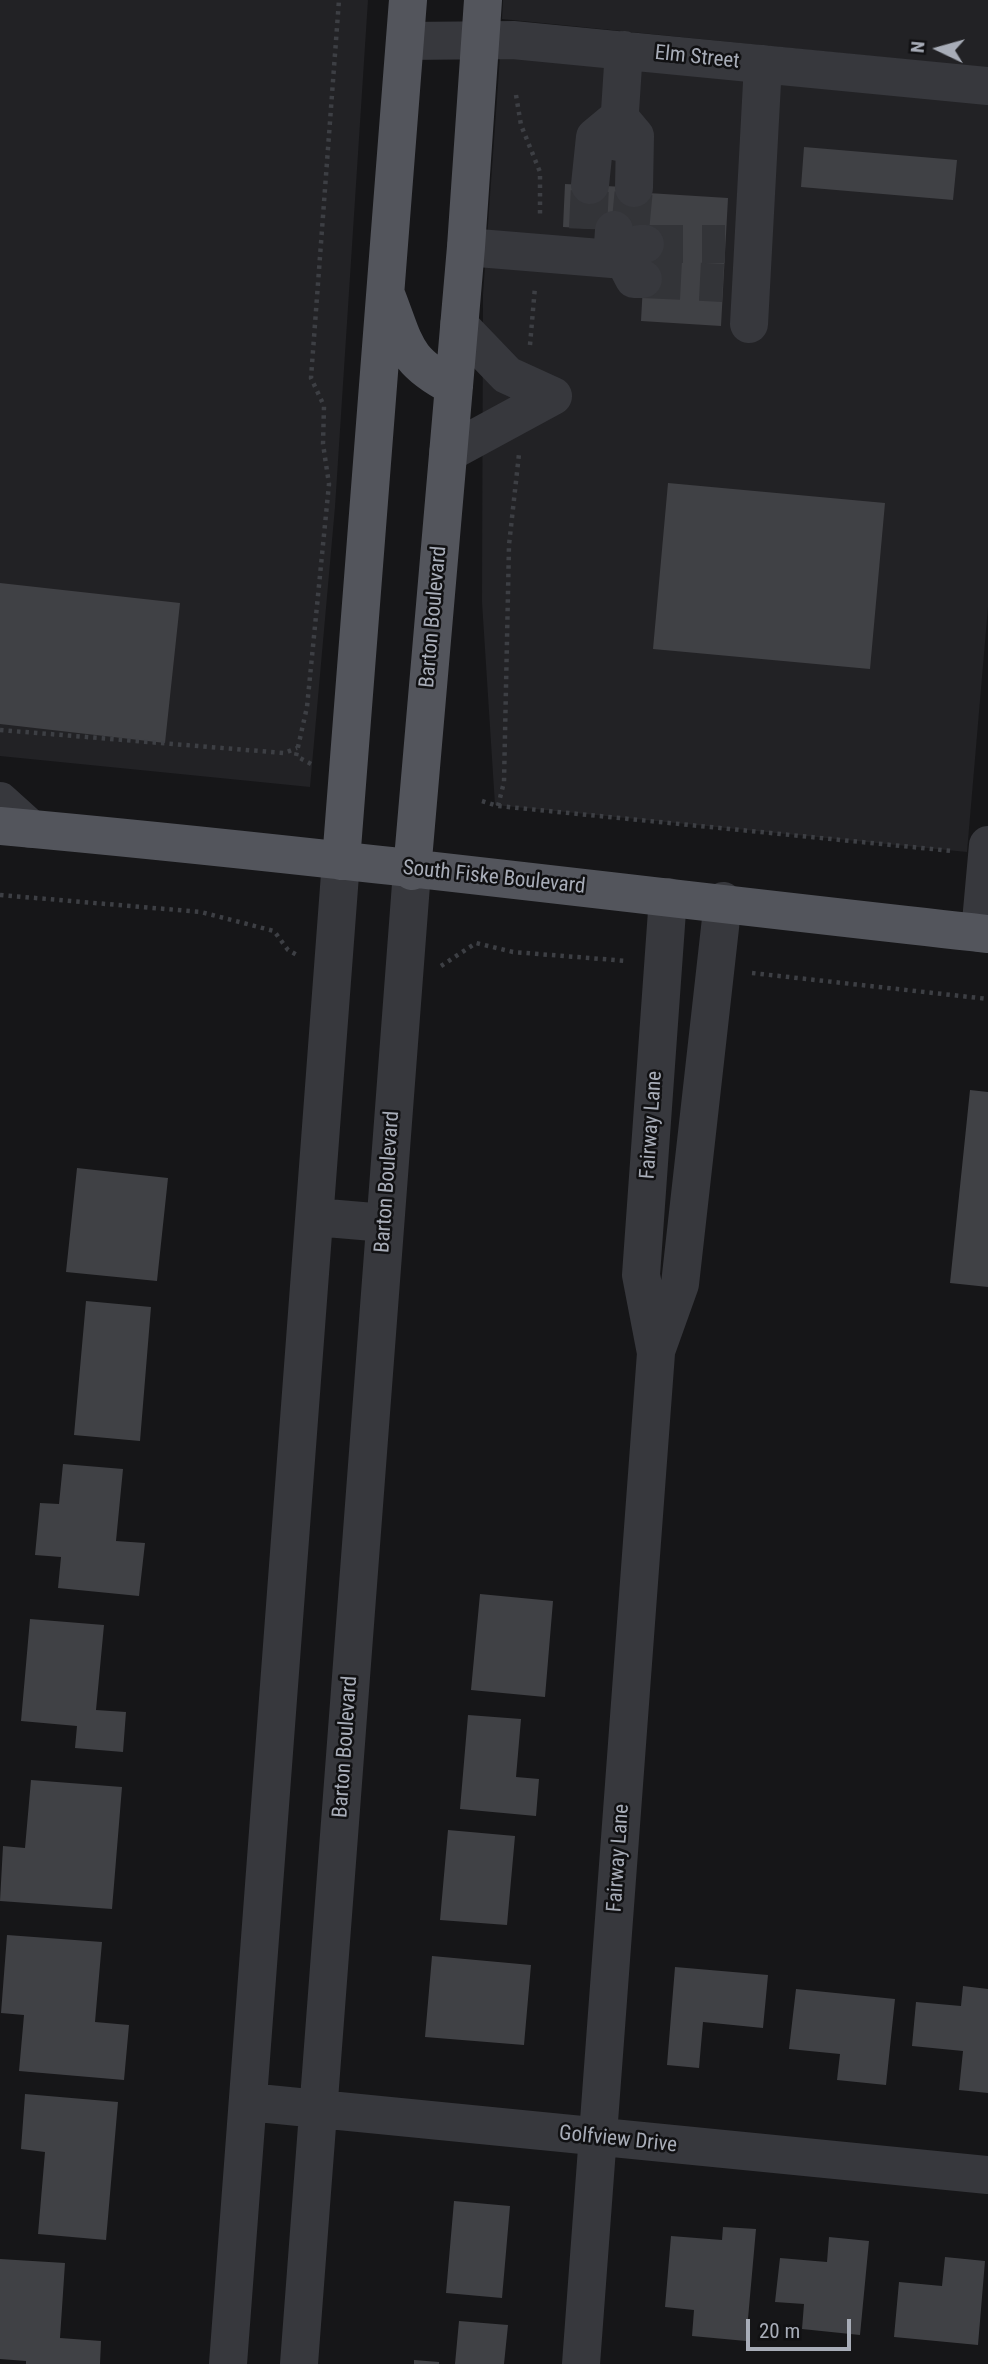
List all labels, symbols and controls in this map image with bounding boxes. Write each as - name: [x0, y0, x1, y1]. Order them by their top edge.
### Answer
- north arrow: [904, 14, 974, 84]
- text: N: [906, 40, 930, 54]
- street label: Elm Street: [653, 41, 741, 75]
- street label: Barton Boulevard: [415, 545, 453, 689]
- street label: South Fiske Boulevard: [401, 856, 587, 900]
- street label: Fairway Lane: [636, 1070, 668, 1180]
- street label: Barton Boulevard: [370, 1110, 406, 1254]
- street label: Barton Boulevard: [328, 1675, 364, 1819]
- street label: Fairway Lane: [603, 1803, 635, 1913]
- street label: Golfview Drive: [558, 2121, 678, 2159]
- scale bar: [750, 2304, 855, 2348]
- text: 20 m: [759, 2319, 800, 2343]

